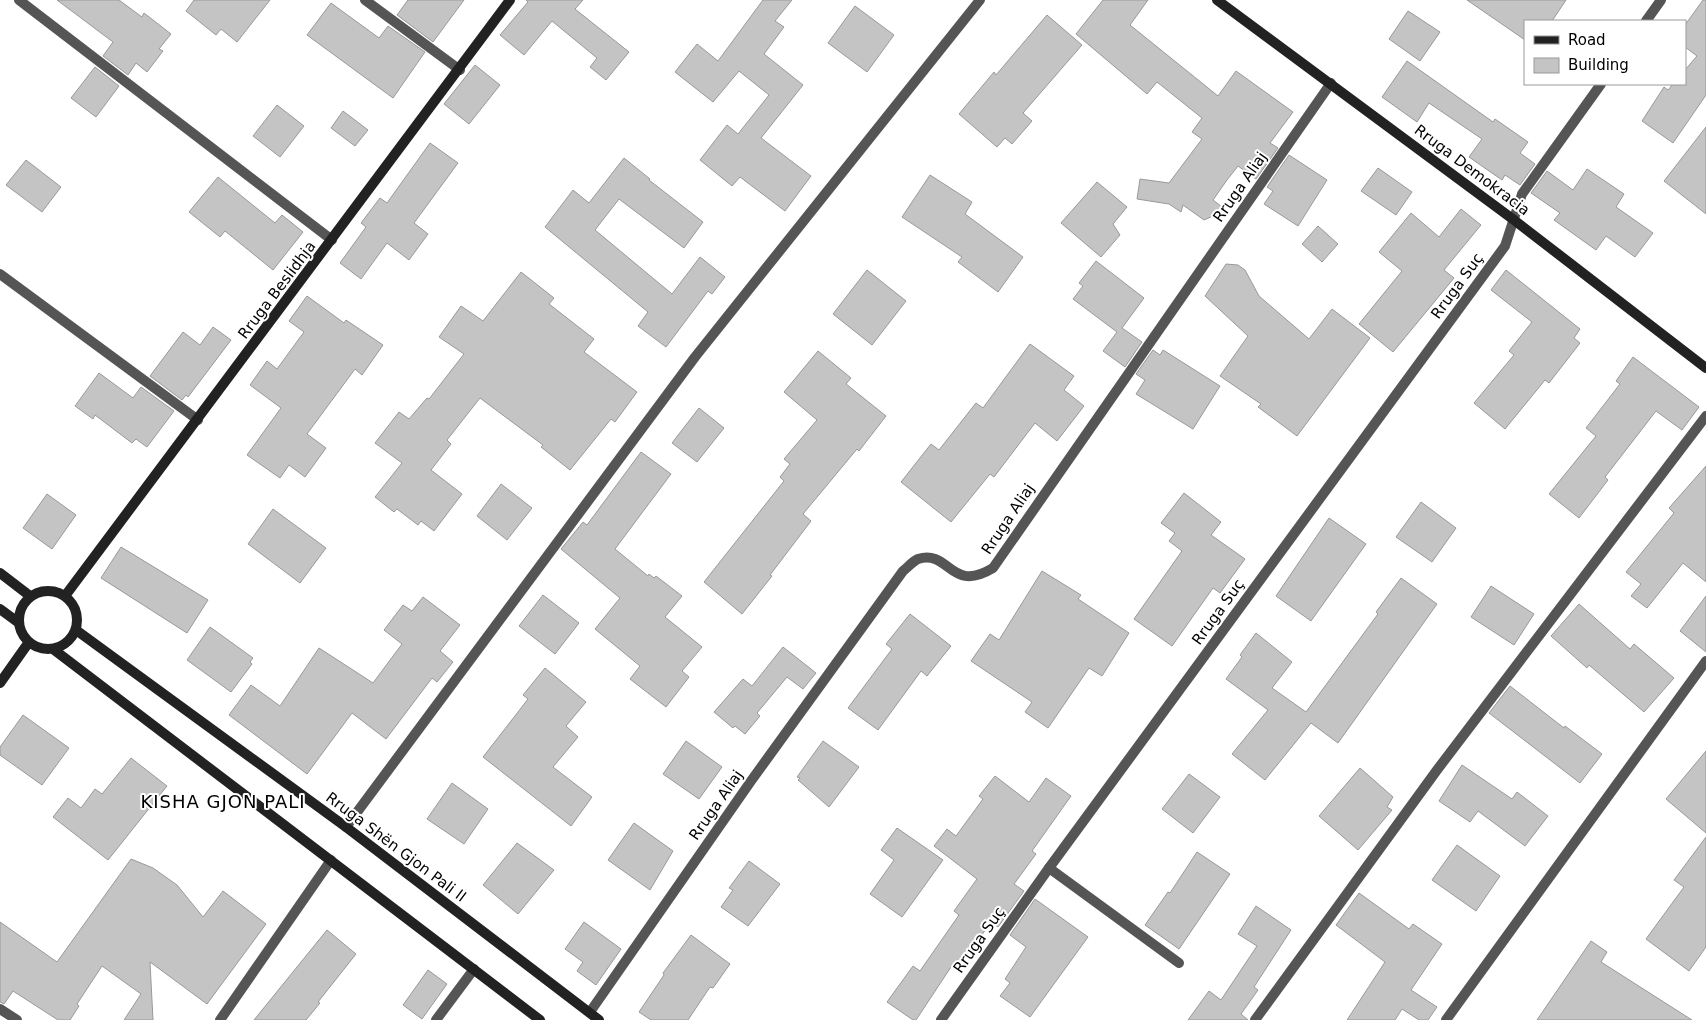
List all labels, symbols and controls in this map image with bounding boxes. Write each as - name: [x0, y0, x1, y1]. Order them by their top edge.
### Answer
- legend: [1524, 20, 1686, 85]
- text: Road: [1568, 31, 1606, 49]
- text: Building: [1568, 56, 1629, 74]
- street label: Rruga Demokracia: [1411, 121, 1533, 219]
- street label: Rruga Aliaj: [1209, 148, 1271, 226]
- street label: Rruga Beslidhja: [234, 238, 320, 342]
- street label: Rruga Suç: [1427, 250, 1487, 322]
- street label: Rruga Aliaj: [978, 480, 1038, 558]
- street label: Rruga Suç: [1188, 576, 1248, 648]
- street label: Rruga Aliaj: [685, 766, 747, 844]
- street label: Rruga Shën Gjon Pali II: [322, 788, 470, 906]
- district label: KISHA GJON PALI: [140, 791, 306, 812]
- street label: Rruga Suç: [950, 903, 1008, 977]

